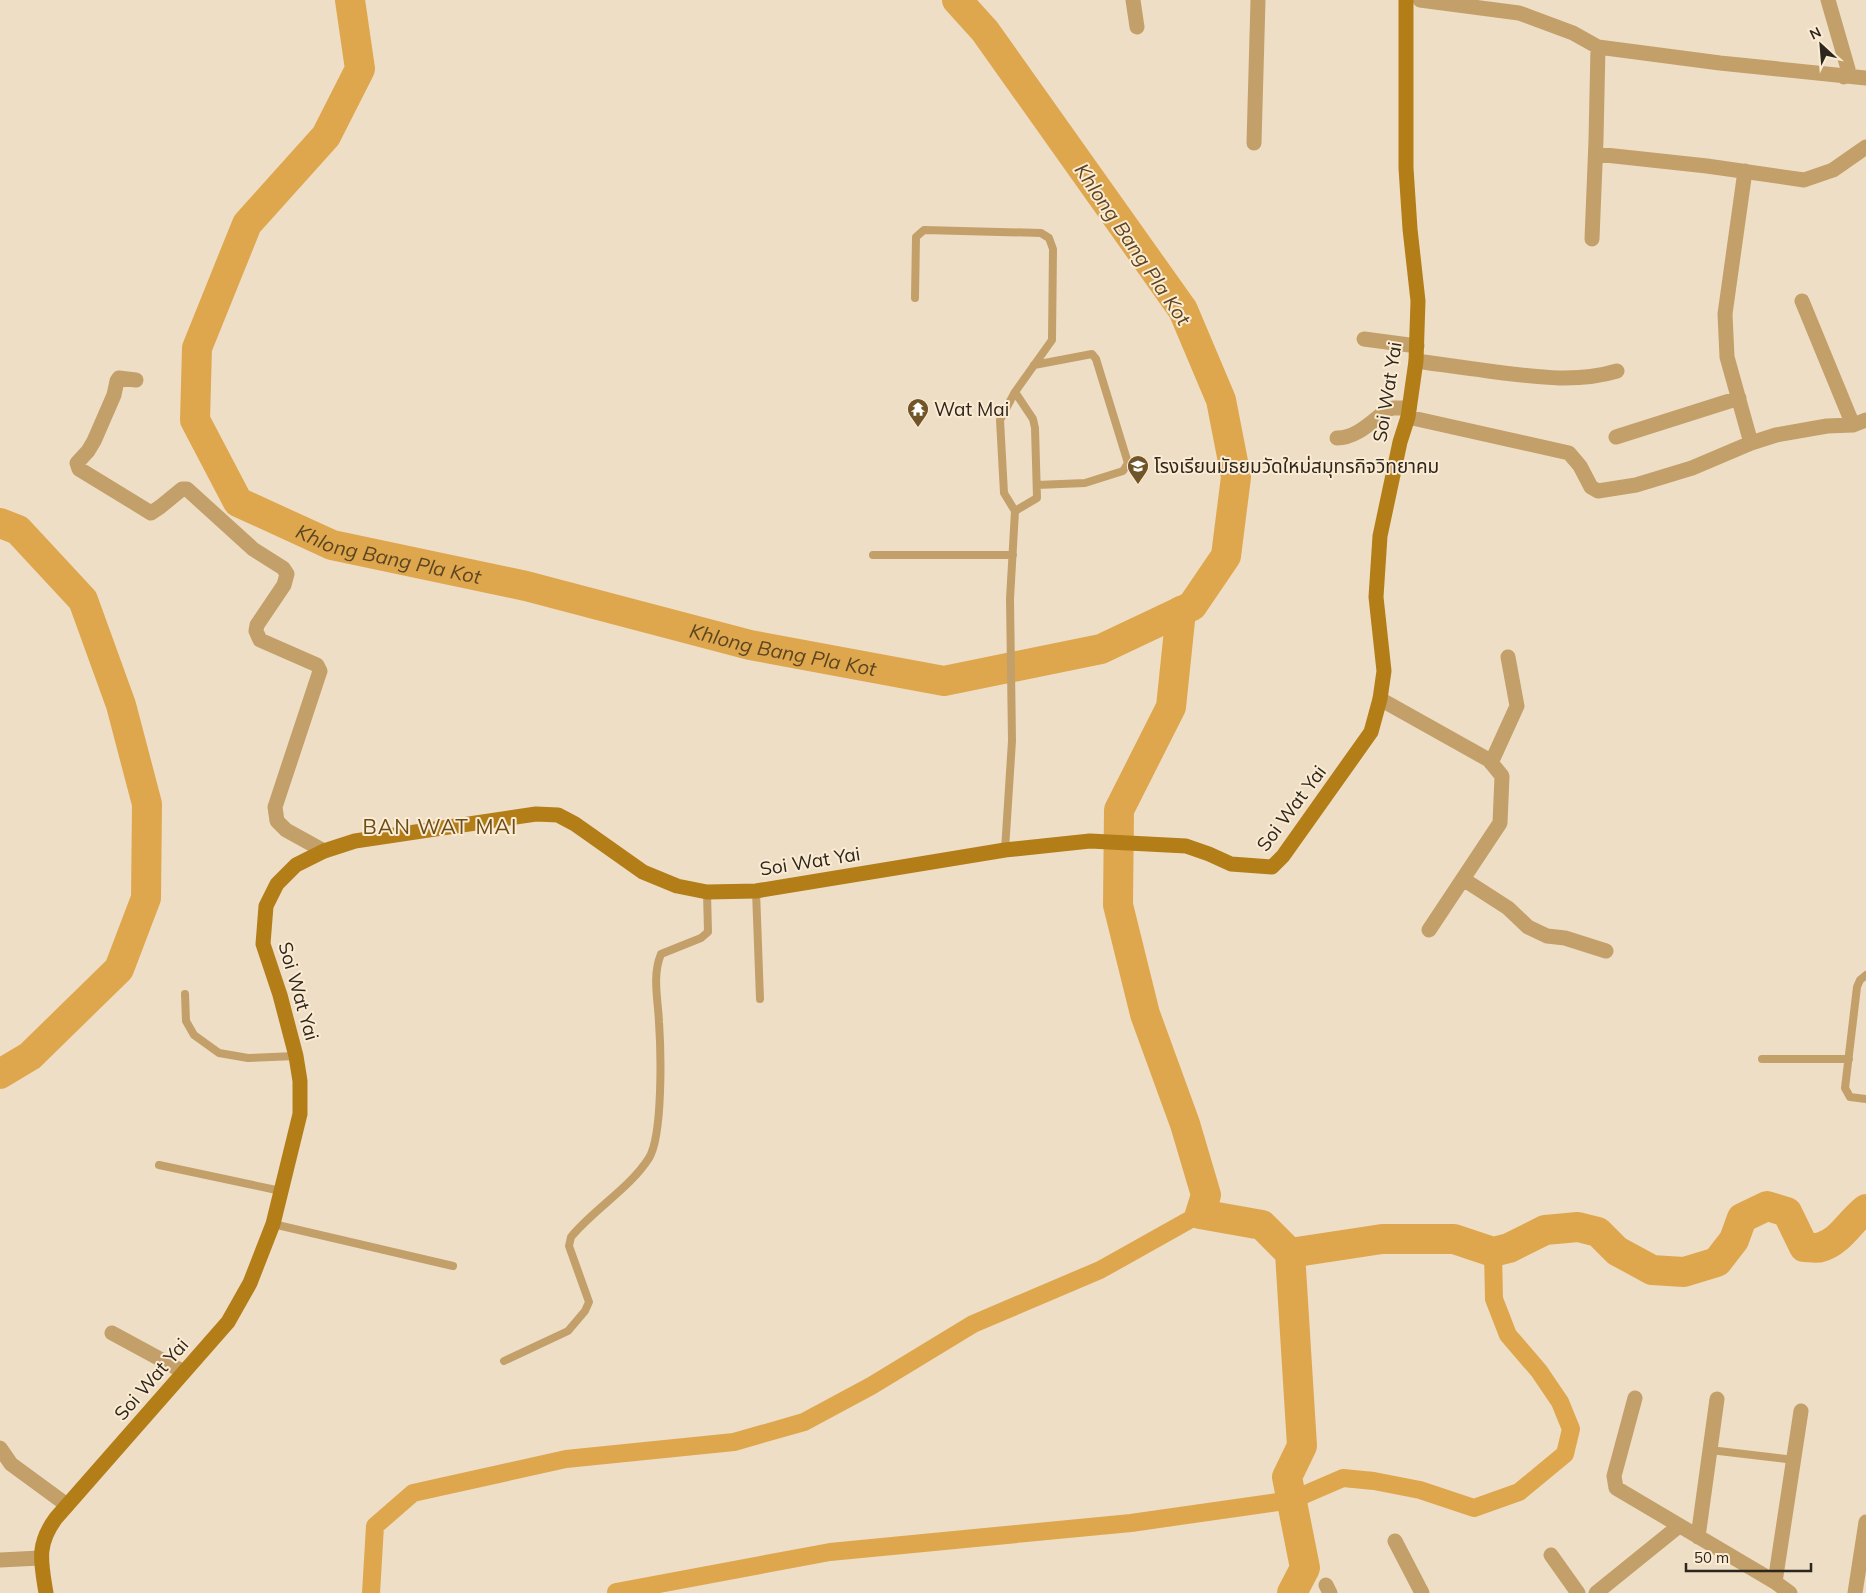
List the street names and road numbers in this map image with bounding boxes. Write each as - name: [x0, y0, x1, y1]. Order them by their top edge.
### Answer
- street label: Soi Wat Yai: [1367, 340, 1407, 444]
- street label: Soi Wat Yai: [1251, 760, 1331, 856]
- street label: Soi Wat Yai: [758, 841, 862, 881]
- street label: Soi Wat Yai: [274, 939, 324, 1043]
- street label: Soi Wat Yai: [109, 1333, 193, 1425]

